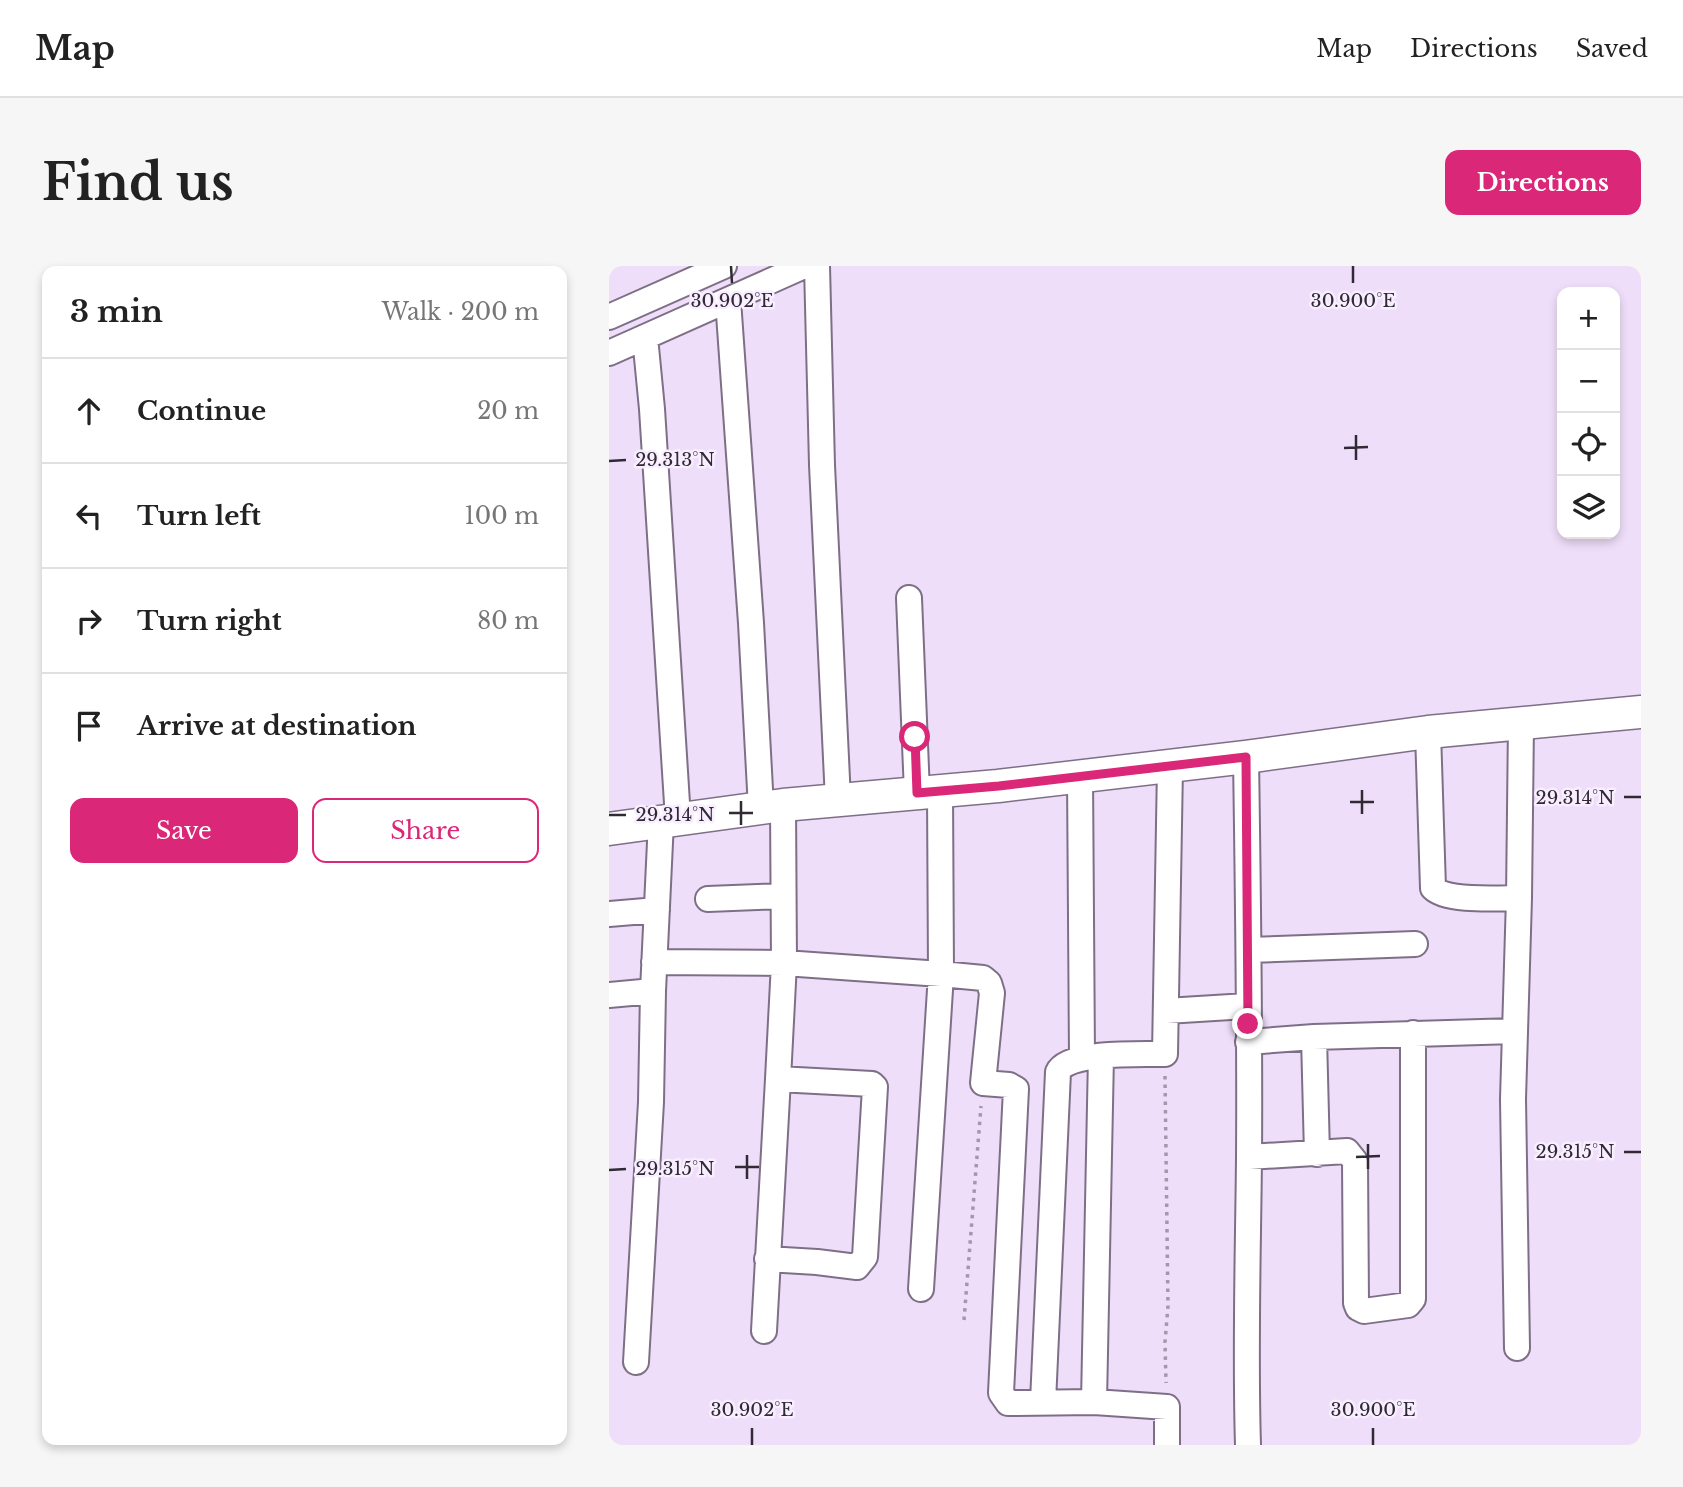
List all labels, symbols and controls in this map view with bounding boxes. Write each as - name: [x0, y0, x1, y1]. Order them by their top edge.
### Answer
- text: Map: [35, 28, 115, 69]
- text: Map: [1316, 34, 1372, 63]
- text: Directions: [1410, 34, 1538, 63]
- text: Saved: [1576, 34, 1648, 63]
- button: Directions: [1445, 150, 1641, 215]
- text: Find us: [42, 152, 234, 213]
- map controls: [1557, 287, 1620, 539]
- button: +: [1557, 287, 1620, 350]
- text: 30.902°E: [690, 290, 774, 312]
- text: 30.900°E: [1311, 290, 1395, 312]
- text: 3 min: [70, 293, 163, 330]
- text: Walk · 200 m: [382, 298, 539, 326]
- button: −: [1557, 350, 1620, 413]
- icon: ahead: [70, 392, 108, 430]
- text: Continue: [137, 395, 266, 427]
- text: 20 m: [477, 397, 539, 425]
- button: locate: [1557, 413, 1620, 476]
- text: 29.313°N: [635, 449, 715, 471]
- button: layers: [1557, 476, 1620, 539]
- icon: left: [70, 497, 108, 535]
- text: Turn left: [137, 500, 261, 532]
- text: 100 m: [465, 502, 539, 530]
- icon: right: [70, 602, 108, 640]
- text: Turn right: [137, 605, 282, 637]
- text: 80 m: [477, 607, 539, 635]
- icon: arrive: [70, 707, 108, 745]
- text: Arrive at destination: [137, 710, 417, 742]
- route start: [899, 721, 930, 752]
- text: 29.314°N: [1536, 787, 1614, 809]
- button: Save: [70, 798, 298, 863]
- button: Share: [312, 798, 539, 863]
- text: 29.314°N: [636, 804, 714, 826]
- route end: [1232, 1008, 1263, 1039]
- text: 29.315°N: [1536, 1141, 1614, 1163]
- text: 29.315°N: [636, 1158, 714, 1180]
- text: 30.902°E: [710, 1399, 794, 1421]
- text: 30.900°E: [1331, 1399, 1415, 1421]

